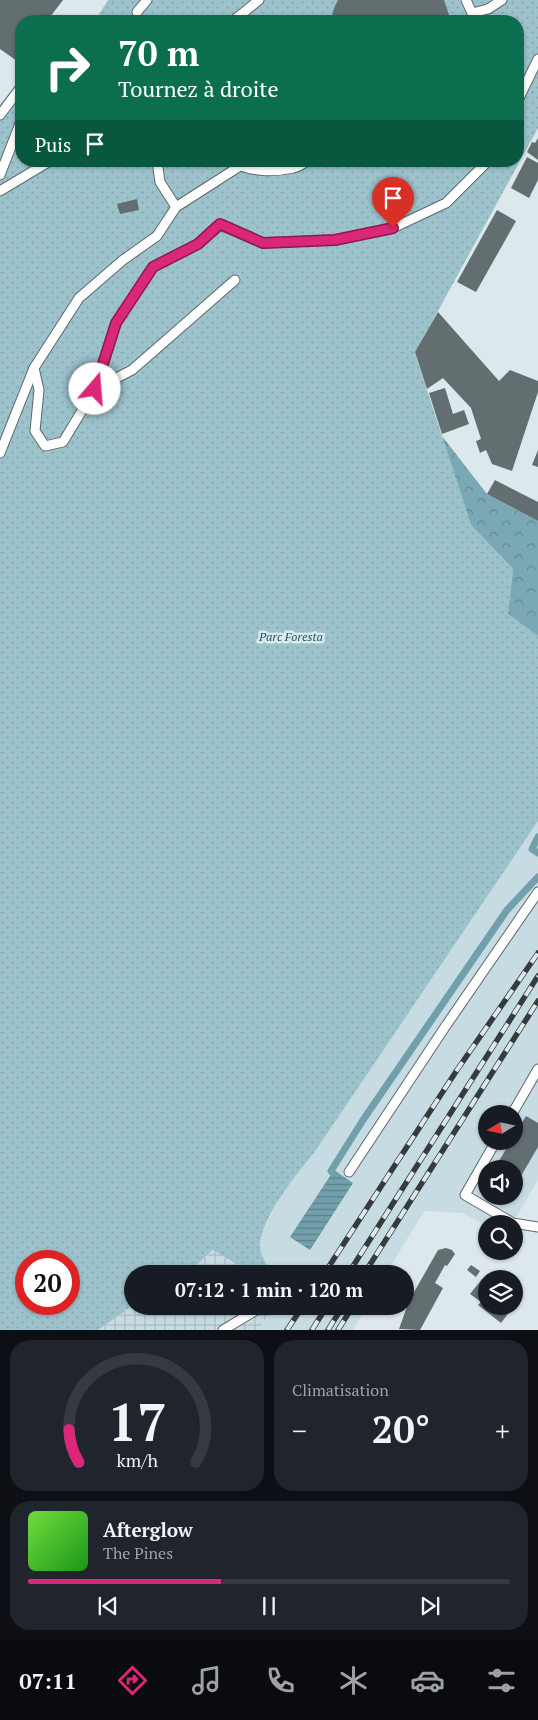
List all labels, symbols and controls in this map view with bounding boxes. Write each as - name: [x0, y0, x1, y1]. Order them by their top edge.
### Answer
- text: 70 m: [118, 30, 199, 76]
- icon: right: [35, 35, 100, 100]
- text: Tournez à droite: [118, 74, 279, 103]
- icon: arrive: [81, 130, 109, 158]
- text: Puis: [35, 132, 71, 157]
- pin: [372, 177, 414, 228]
- icon: arrive: [379, 184, 407, 212]
- position arrow: [68, 362, 120, 414]
- park label: Parc Foresta: [258, 629, 323, 644]
- north arrow: [478, 1105, 522, 1150]
- map controls: [478, 1105, 523, 1315]
- button: sound: [478, 1160, 523, 1205]
- button: search: [478, 1215, 523, 1260]
- speed limit sign: 20: [15, 1250, 80, 1315]
- button: layers: [478, 1270, 523, 1315]
- text: 07:12 · 1 min · 120 m: [175, 1277, 363, 1302]
- text: Climatisation: [292, 1379, 389, 1401]
- text: 17: [108, 1387, 166, 1456]
- text: 20°: [372, 1404, 430, 1454]
- text: −: [292, 1412, 307, 1449]
- text: +: [495, 1412, 510, 1449]
- text: km/h: [116, 1448, 158, 1472]
- text: Afterglow: [103, 1517, 193, 1542]
- text: The Pines: [103, 1542, 173, 1564]
- icon: previous: [94, 1592, 122, 1620]
- icon: pause: [255, 1592, 283, 1620]
- icon: next: [416, 1592, 444, 1620]
- icon: directions: [115, 1663, 150, 1698]
- icon: music: [189, 1663, 224, 1698]
- icon: phone: [263, 1663, 298, 1698]
- icon: climate: [336, 1663, 371, 1698]
- icon: car: [410, 1663, 445, 1698]
- icon: filters: [484, 1663, 519, 1698]
- text: 07:11: [19, 1666, 77, 1695]

